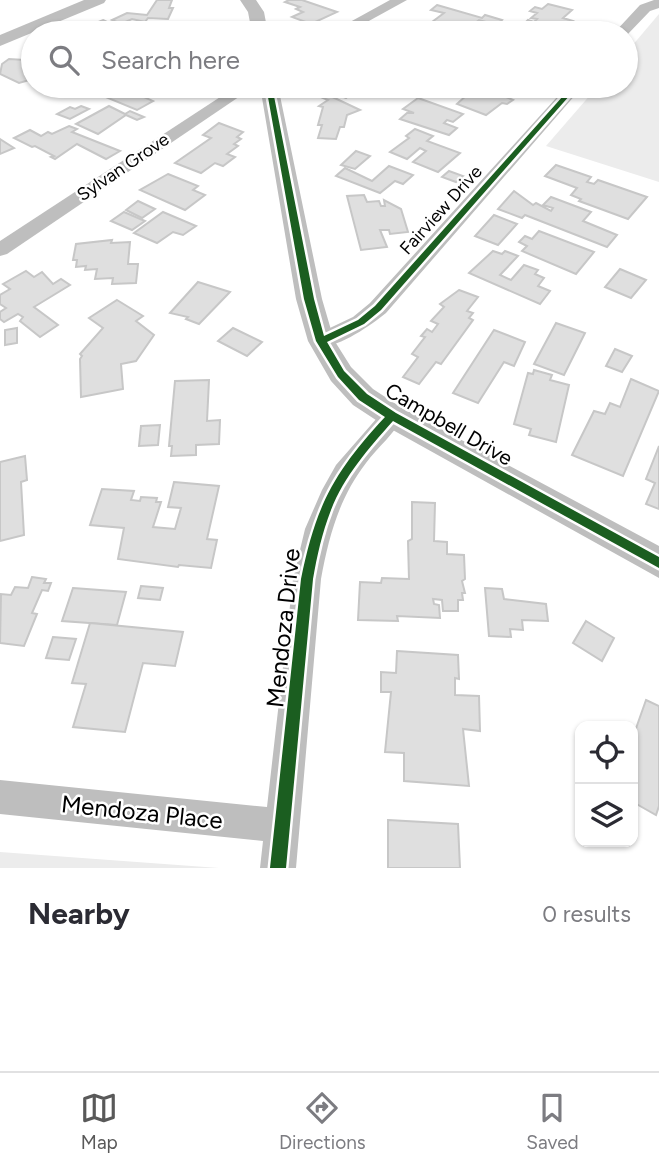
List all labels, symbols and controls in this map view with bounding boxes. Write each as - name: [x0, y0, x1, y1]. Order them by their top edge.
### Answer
- search box: [21, 21, 638, 98]
- icon: search: [45, 41, 83, 79]
- text: Search here: [101, 44, 240, 76]
- street label: Sylvan Grove: [73, 128, 173, 206]
- street label: Fairview Drive: [395, 161, 487, 259]
- street label: Campbell Drive: [381, 377, 517, 471]
- street label: Mendoza Drive: [260, 547, 306, 709]
- map controls: [575, 721, 638, 847]
- button: locate: [575, 721, 638, 784]
- button: layers: [575, 784, 638, 847]
- street label: Mendoza Place: [60, 789, 224, 835]
- text: Nearby: [28, 895, 130, 932]
- text: 0 results: [542, 900, 631, 928]
- tab: Map: [80, 1089, 118, 1154]
- tab: Directions: [279, 1089, 366, 1154]
- tab: Saved: [526, 1089, 579, 1154]

